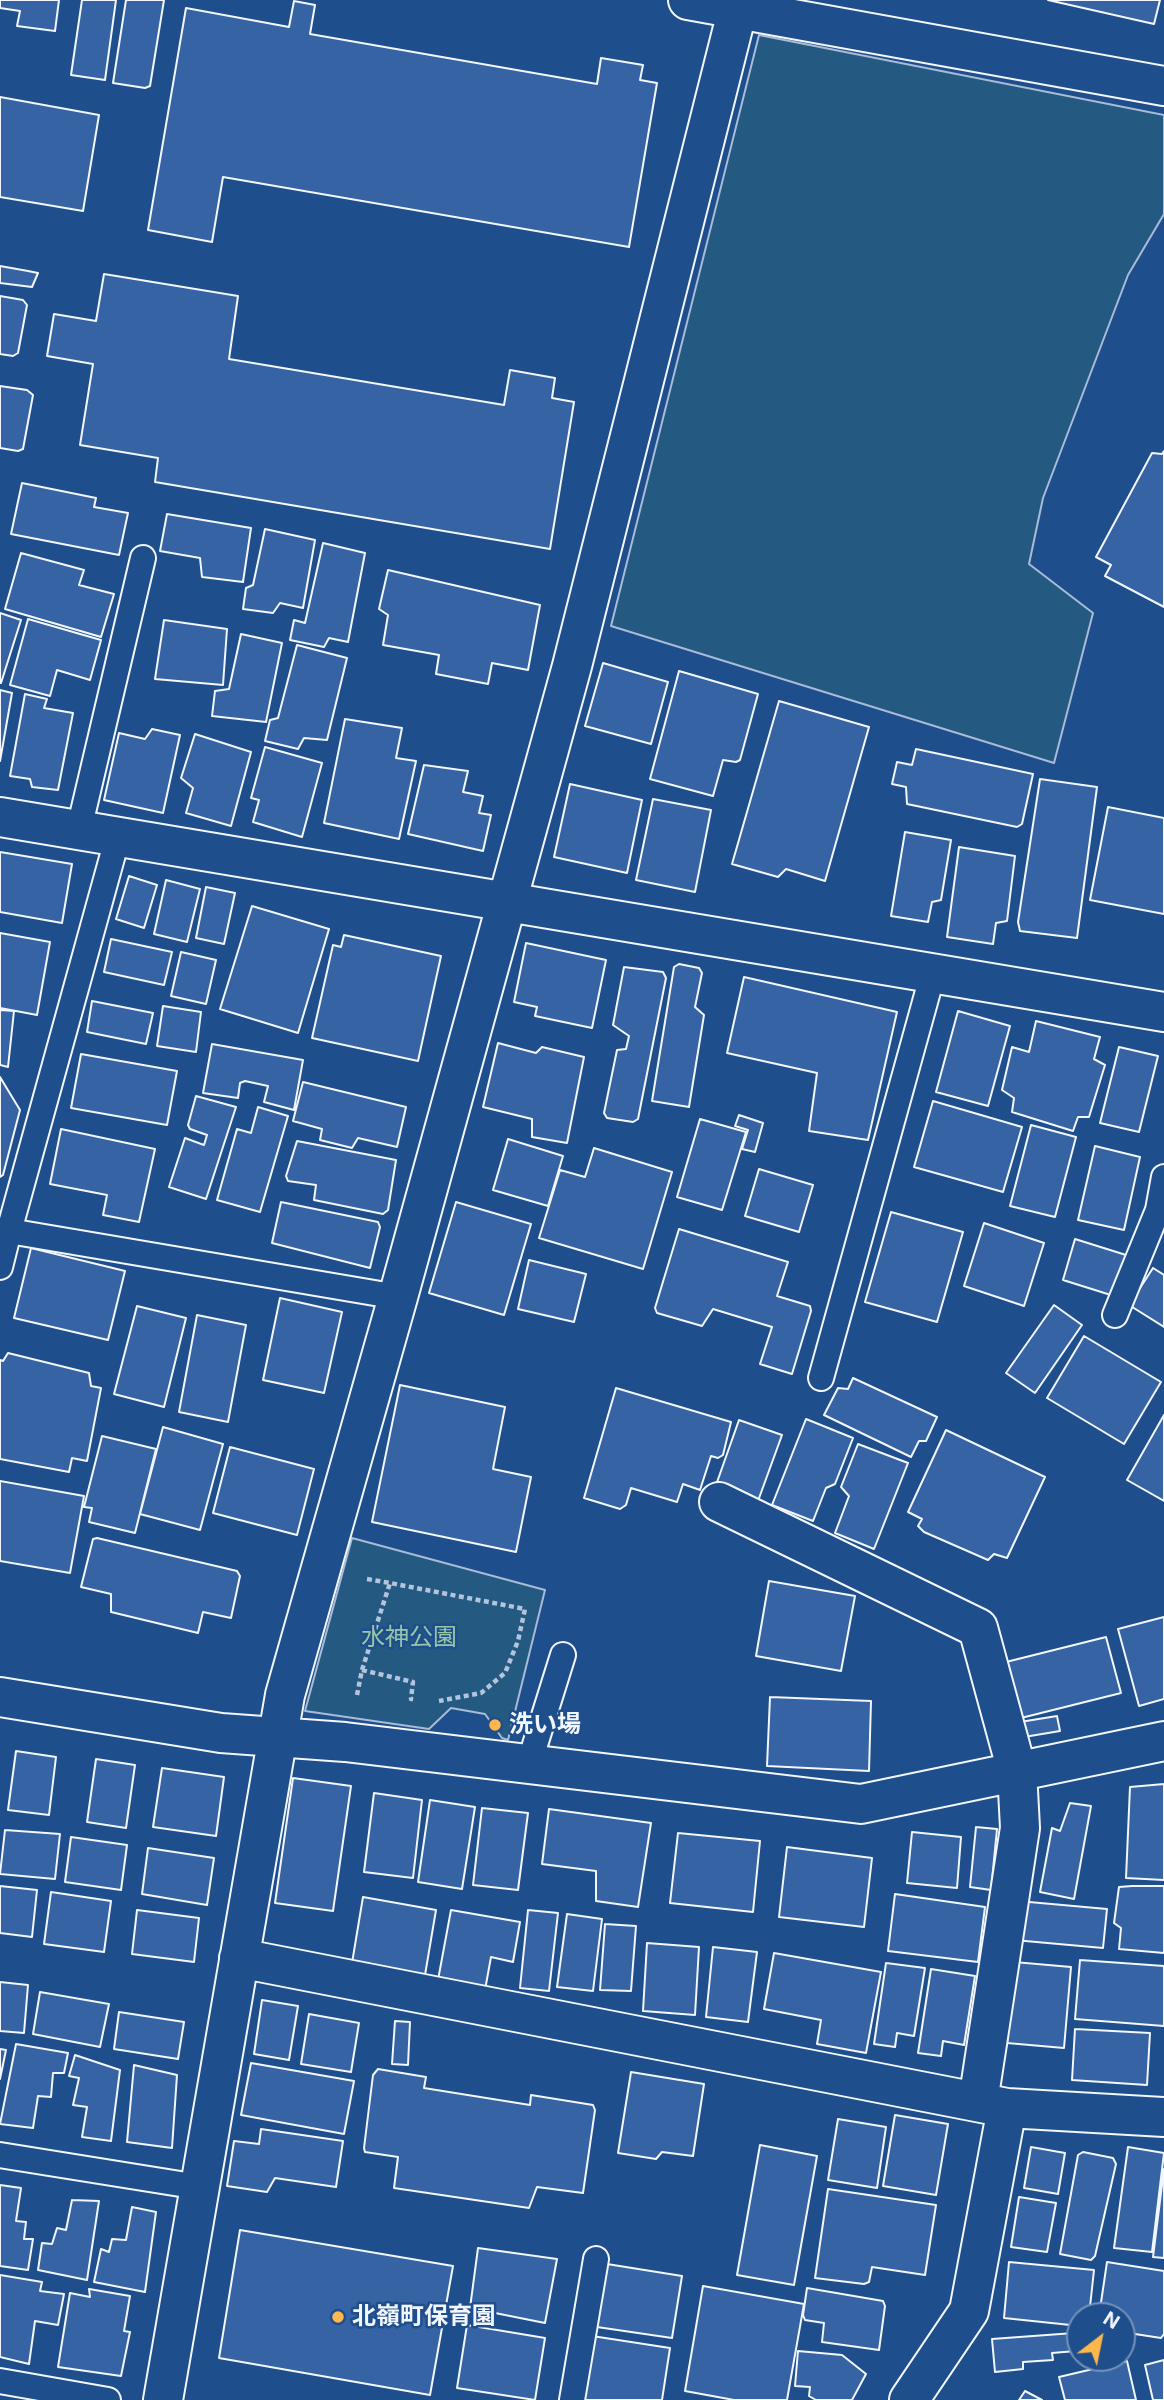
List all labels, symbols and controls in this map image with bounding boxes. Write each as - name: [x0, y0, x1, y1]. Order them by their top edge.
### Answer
- park label: 水神公園: [361, 1624, 457, 1652]
- place label: 洗い場: [509, 1711, 581, 1739]
- marker: 洗い場: [487, 1717, 503, 1733]
- north arrow: [1066, 2302, 1136, 2372]
- place label: 北嶺町保育園: [352, 2303, 496, 2331]
- text: N: [1099, 2307, 1124, 2334]
- marker: 北嶺町保育園: [330, 2309, 346, 2325]

